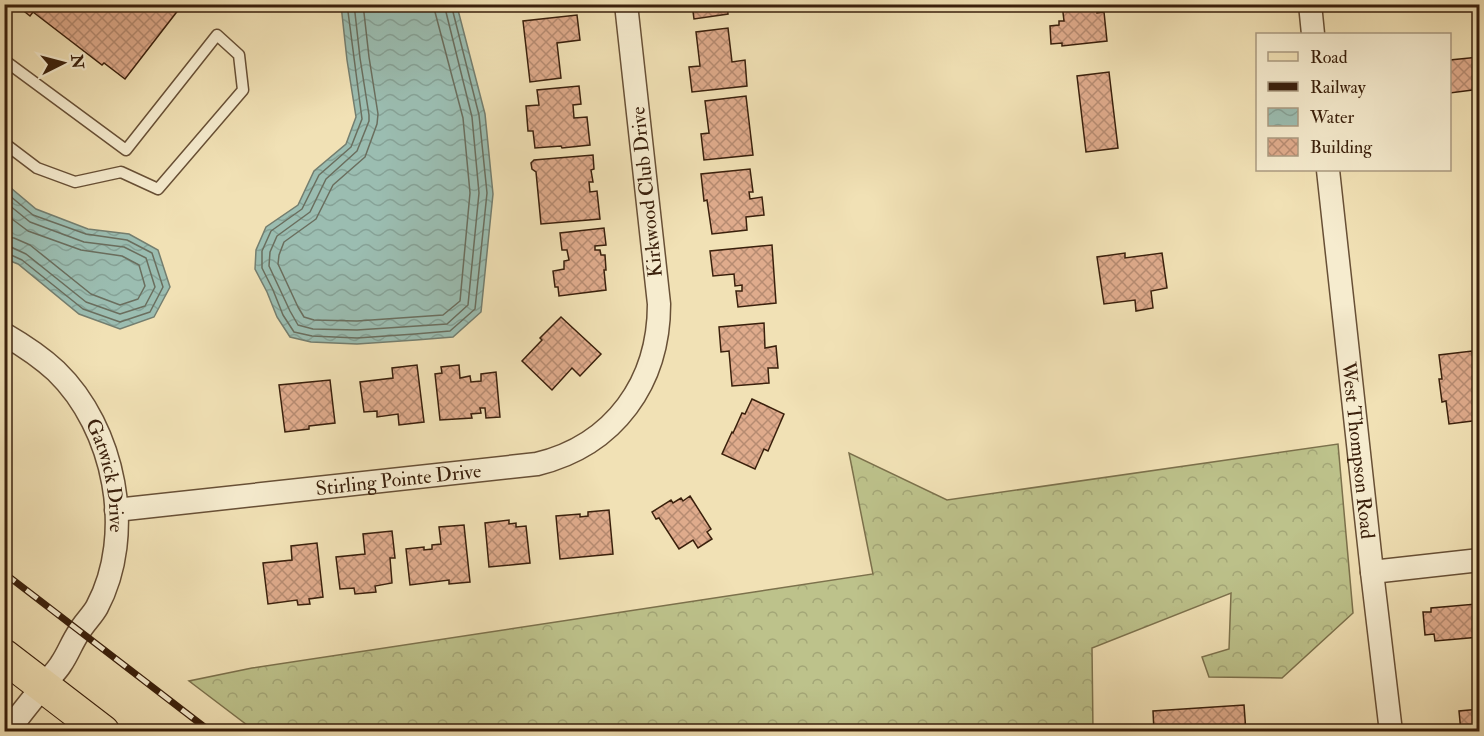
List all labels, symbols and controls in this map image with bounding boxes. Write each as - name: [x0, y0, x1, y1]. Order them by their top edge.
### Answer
- north arrow: [33, 33, 93, 93]
- legend: [1256, 33, 1451, 171]
- text: Road: [1310, 46, 1348, 69]
- text: N: [66, 52, 88, 70]
- text: Railway: [1310, 76, 1367, 99]
- street label: Kirkwood Club Drive: [625, 105, 668, 278]
- text: Water: [1309, 106, 1354, 129]
- text: Building: [1310, 136, 1373, 159]
- street label: West Thompson Road: [1336, 360, 1380, 540]
- street label: Gatwick Drive: [80, 414, 129, 533]
- street label: Stirling Pointe Drive: [314, 458, 482, 501]

